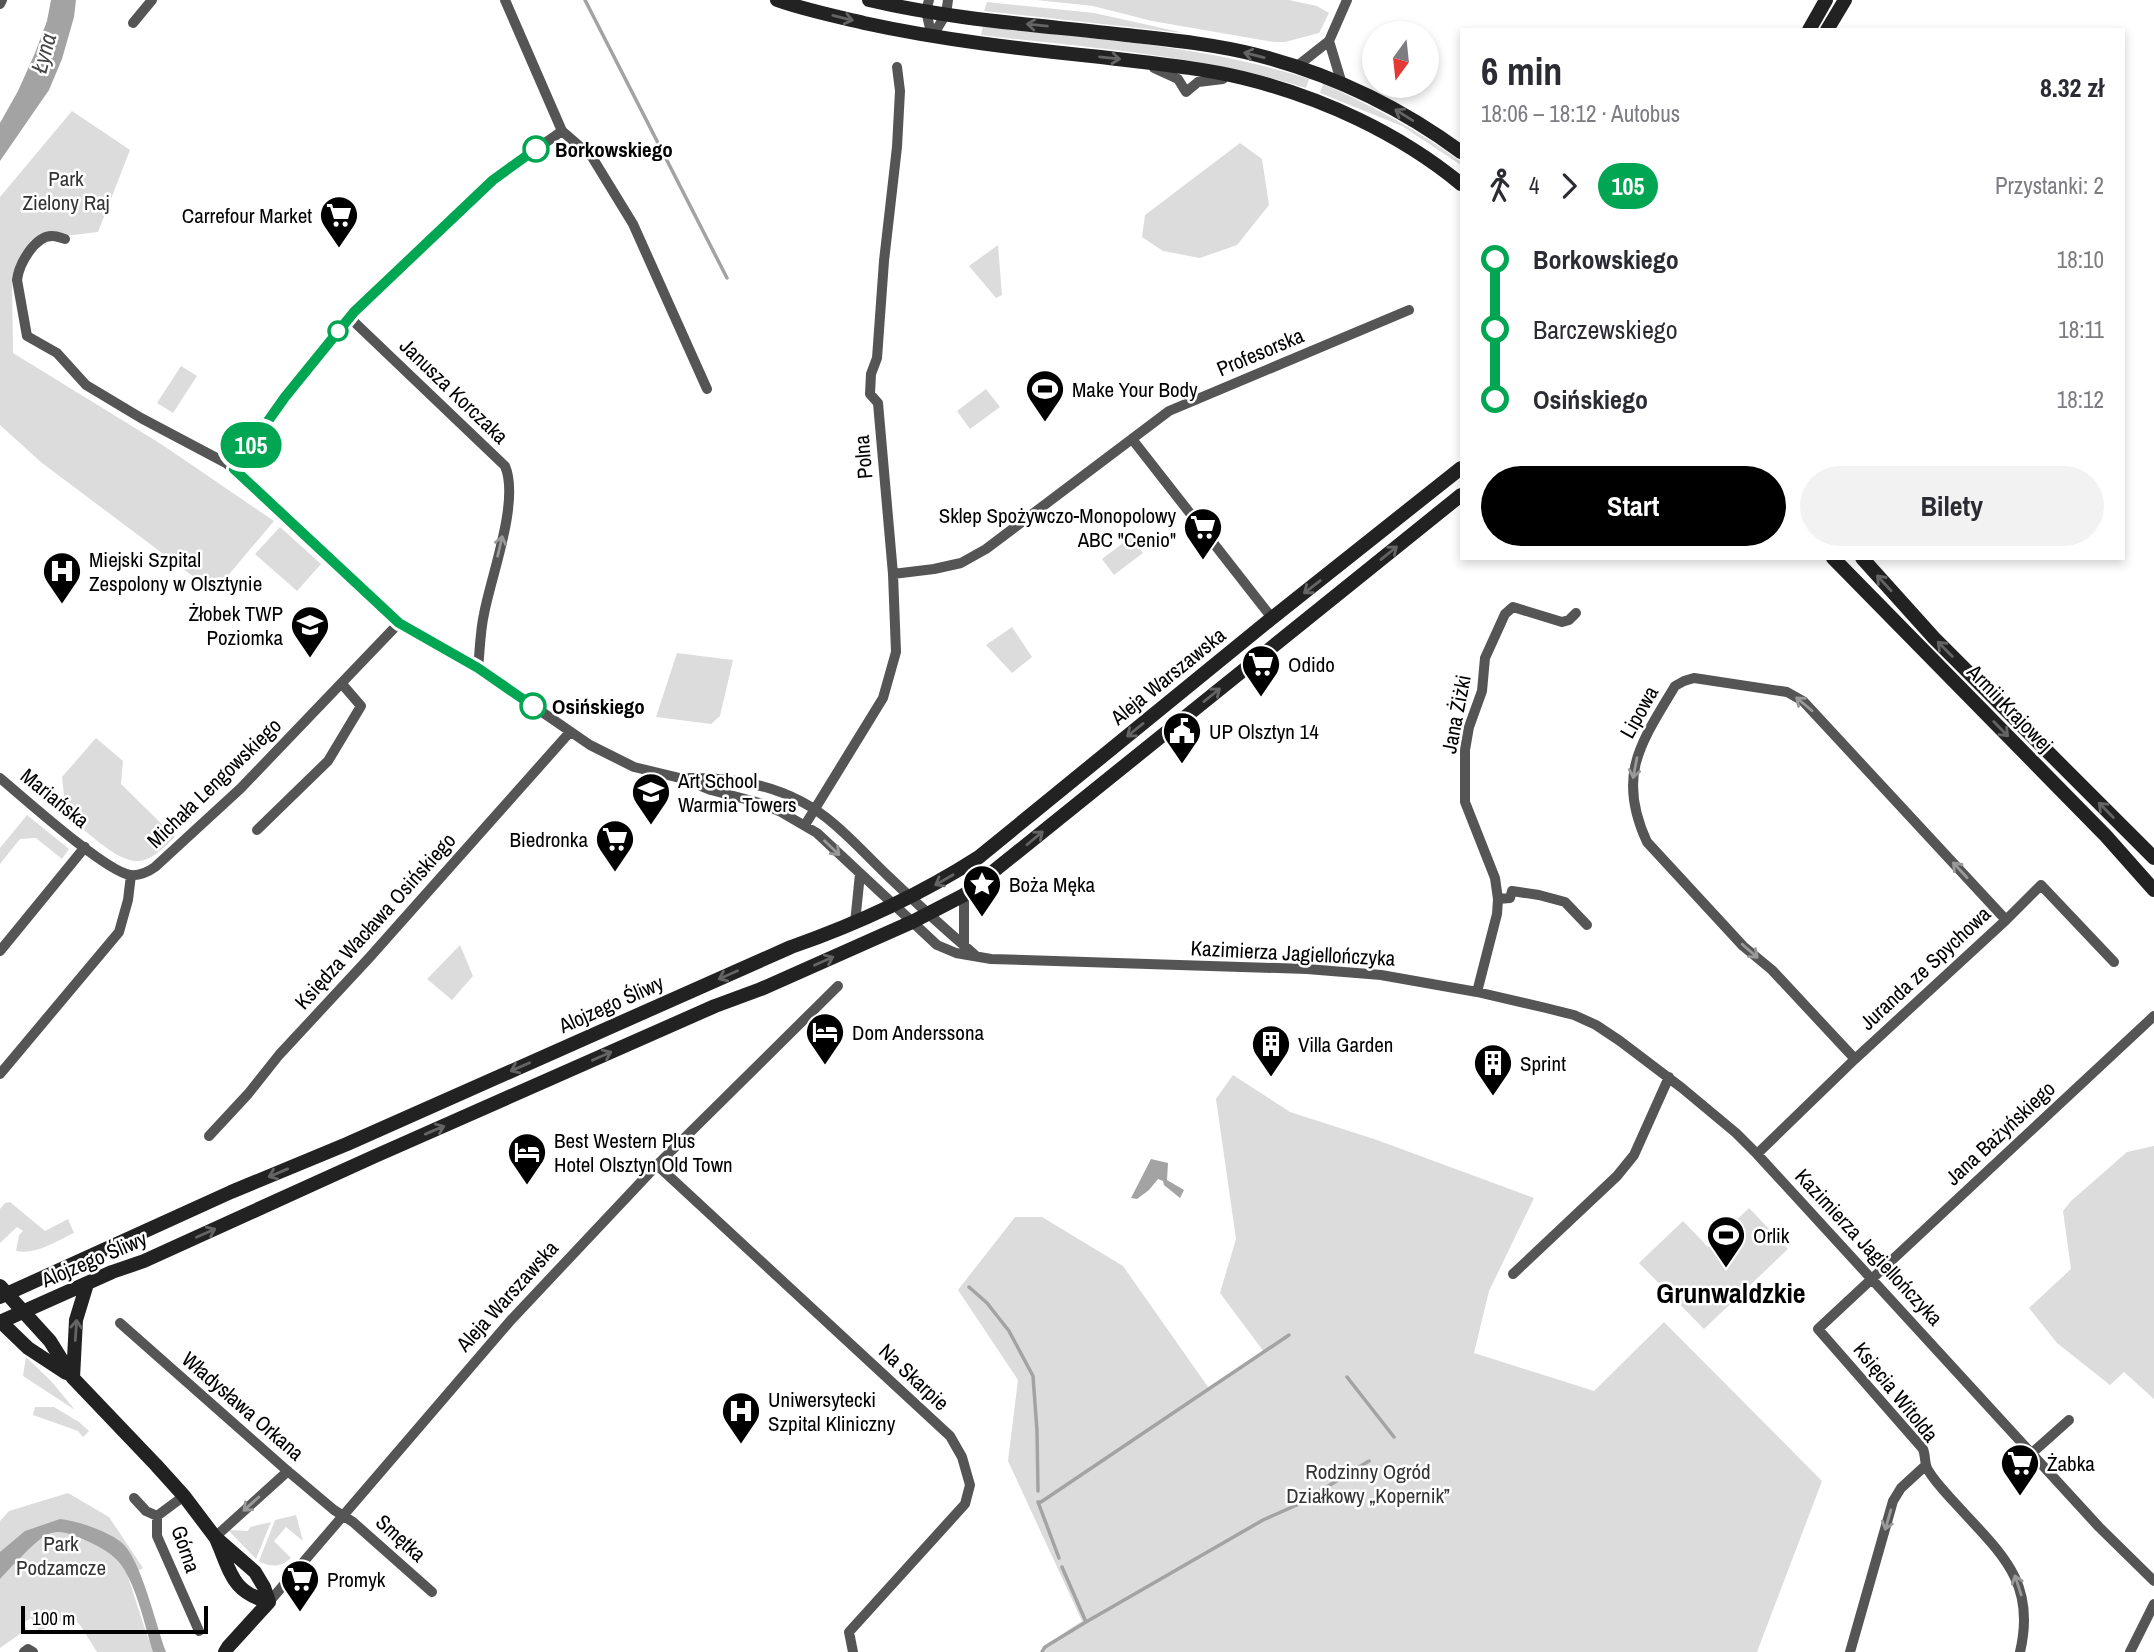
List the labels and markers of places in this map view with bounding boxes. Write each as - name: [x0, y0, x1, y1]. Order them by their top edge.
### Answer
- place label: Borkowskiego: [555, 135, 673, 164]
- marker: Borkowskiego: [523, 136, 549, 162]
- supermarket icon: Carrefour Market: [318, 194, 360, 249]
- place label: Carrefour Market: [182, 201, 312, 230]
- unlabelled marker: [328, 321, 348, 341]
- sports icon: Make Your Body: [1024, 368, 1066, 423]
- place label: Make Your Body: [1072, 375, 1198, 404]
- place label: Sklep Spożywczo-Monopolowy ABC "Cenio": [939, 501, 1176, 554]
- supermarket icon: Sklep Spożywczo-Monopolowy ABC "Cenio": [1182, 506, 1224, 561]
- place label: Miejski Szpital Zespolony w Olsztynie: [89, 545, 262, 598]
- hospital icon: Miejski Szpital Zespolony w Olsztynie: [41, 550, 83, 605]
- place label: Żłobek TWP Poziomka: [189, 599, 283, 652]
- school or university icon: Żłobek TWP Poziomka: [289, 604, 331, 659]
- supermarket icon: Odido: [1240, 643, 1282, 698]
- place label: Odido: [1288, 650, 1335, 679]
- place label: Osińskiego: [552, 692, 645, 721]
- marker: Osińskiego: [520, 693, 546, 719]
- public building icon: UP Olsztyn 14: [1161, 710, 1203, 765]
- place label: UP Olsztyn 14: [1209, 717, 1319, 746]
- place label: Art School Warmia Towers: [677, 766, 797, 819]
- school or university icon: Art School Warmia Towers: [630, 771, 672, 826]
- supermarket icon: Biedronka: [594, 818, 636, 873]
- place label: Biedronka: [510, 825, 588, 854]
- place icon: Boża Męka: [961, 863, 1003, 918]
- place label: Boża Męka: [1009, 870, 1096, 899]
- hotel icon: Dom Anderssona: [804, 1011, 846, 1066]
- place label: Dom Anderssona: [852, 1018, 985, 1047]
- building icon: Villa Garden: [1250, 1023, 1292, 1078]
- place label: Villa Garden: [1298, 1030, 1393, 1059]
- building icon: Sprint: [1472, 1042, 1514, 1097]
- place label: Sprint: [1520, 1049, 1566, 1078]
- place label: Best Western Plus Hotel Olsztyn Old Town: [554, 1126, 733, 1179]
- hotel icon: Best Western Plus Hotel Olsztyn Old Town: [506, 1131, 548, 1186]
- sports icon: Orlik: [1705, 1214, 1747, 1269]
- place label: Orlik: [1753, 1221, 1790, 1250]
- place label: Uniwersytecki Szpital Kliniczny: [768, 1385, 896, 1438]
- hospital icon: Uniwersytecki Szpital Kliniczny: [720, 1390, 762, 1445]
- supermarket icon: Żabka: [1999, 1442, 2041, 1497]
- place label: Żabka: [2047, 1449, 2095, 1478]
- supermarket icon: Promyk: [279, 1558, 321, 1613]
- place label: Promyk: [327, 1565, 386, 1594]

